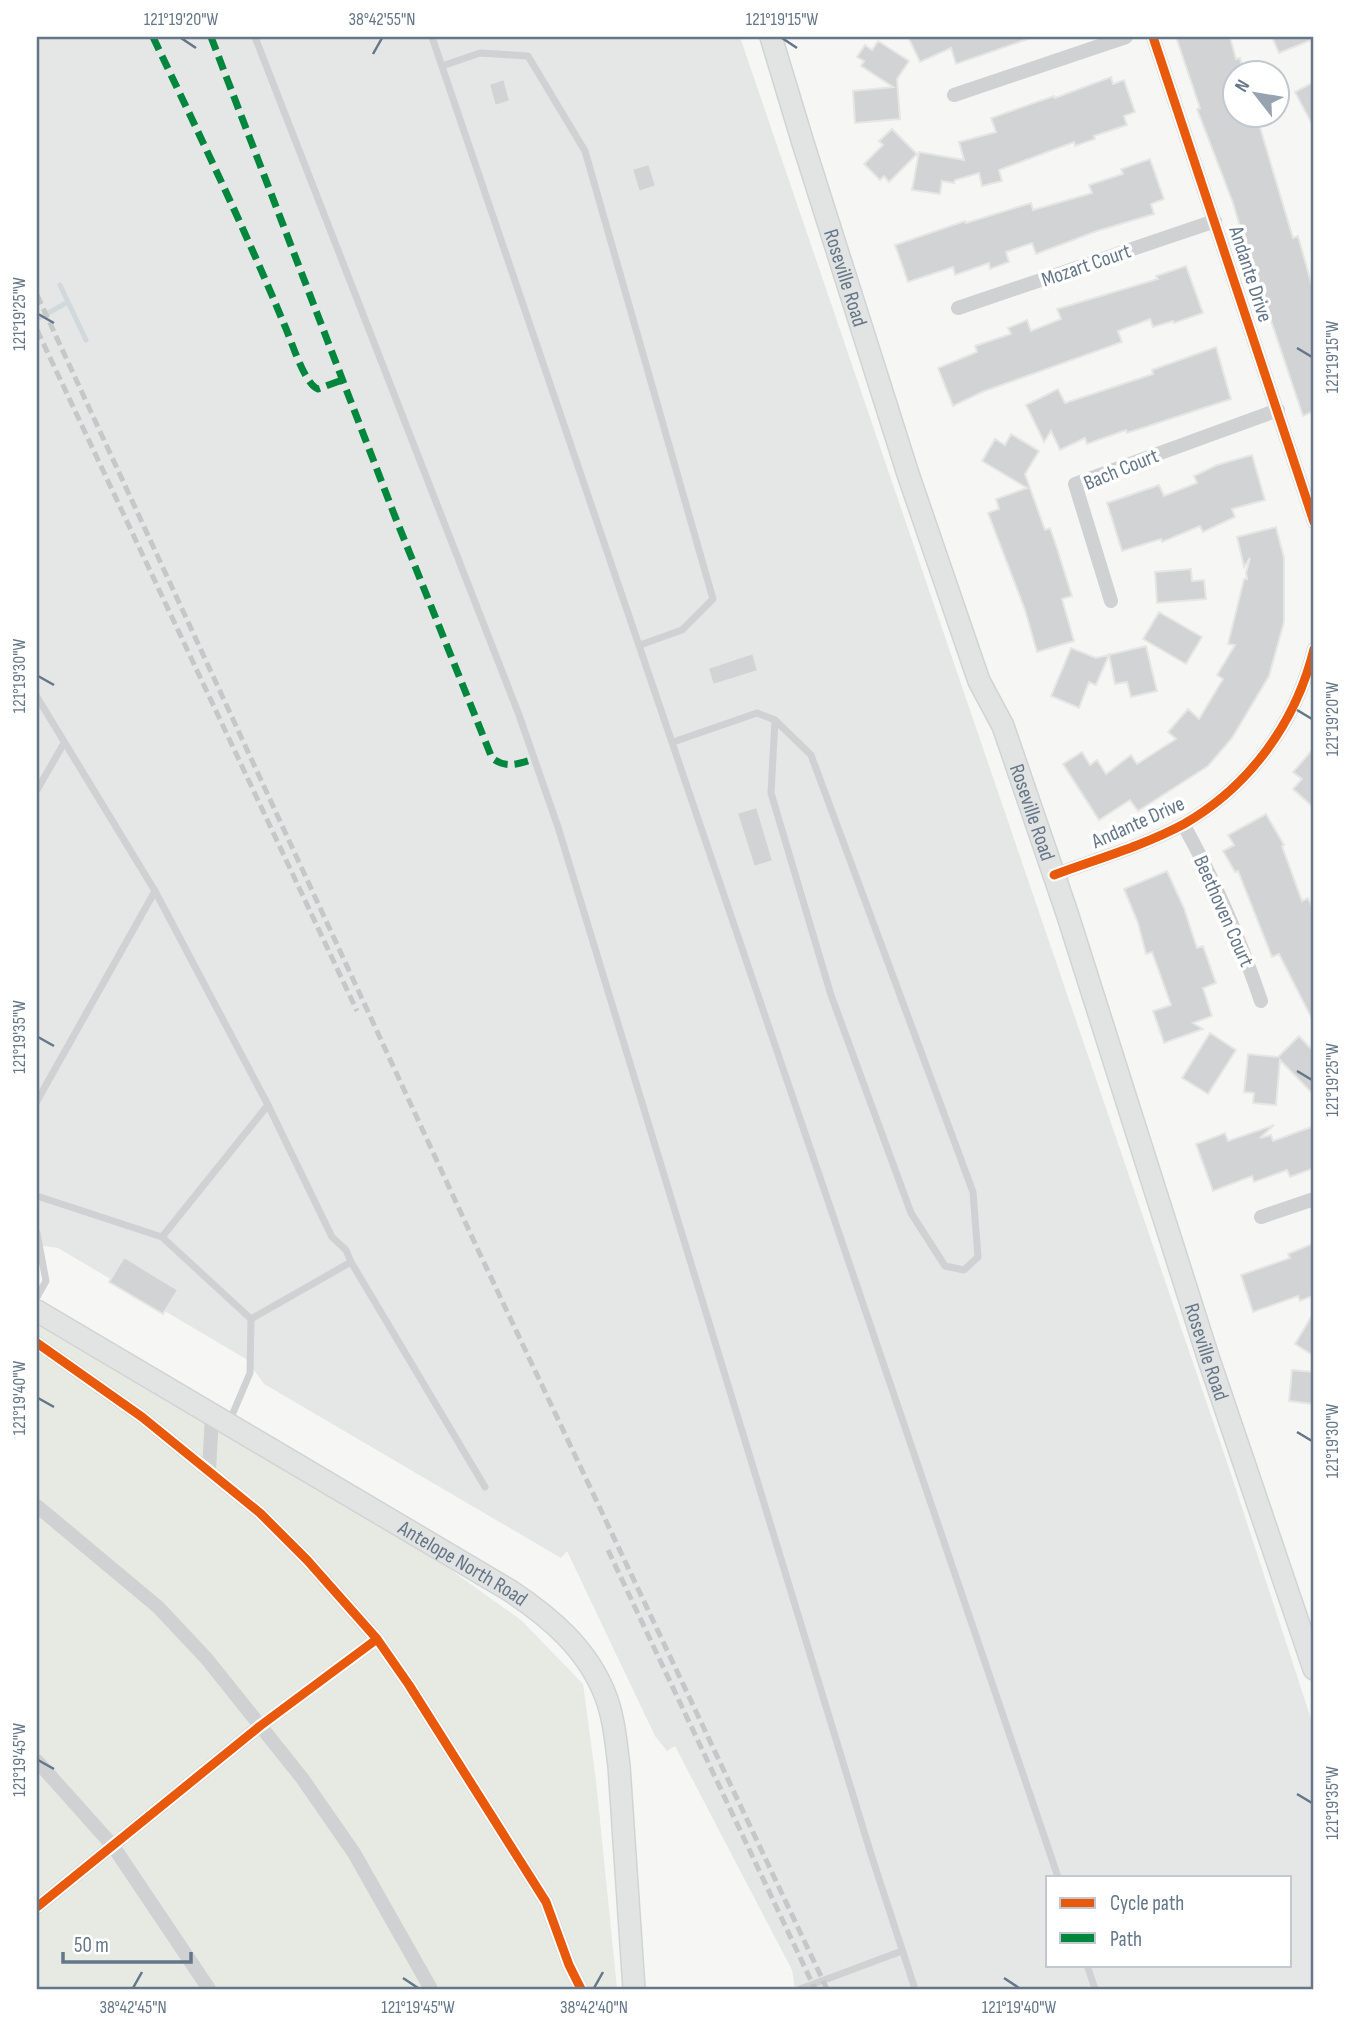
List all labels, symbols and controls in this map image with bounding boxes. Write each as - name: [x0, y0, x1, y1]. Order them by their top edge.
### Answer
- text: 121°19'20"W: [144, 9, 218, 30]
- text: 38°42'55"N: [349, 9, 415, 30]
- text: 121°19'15"W: [746, 9, 818, 30]
- north arrow: [1222, 60, 1292, 130]
- text: N: [1230, 76, 1255, 96]
- street label: Andante Drive: [1223, 222, 1278, 325]
- street label: Roseville Road: [818, 226, 872, 330]
- street label: Mozart Court: [1038, 239, 1134, 292]
- text: 121°19'25"W: [9, 277, 30, 351]
- text: 121°19'15"W: [1322, 321, 1343, 393]
- street label: Bach Court: [1080, 443, 1162, 496]
- text: 121°19'30"W: [9, 638, 30, 713]
- text: 121°19'20"W: [1322, 682, 1343, 756]
- street label: Roseville Road: [1004, 761, 1060, 864]
- street label: Andante Drive: [1087, 791, 1189, 854]
- street label: Beethoven Court: [1188, 852, 1259, 971]
- text: 121°19'35"W: [9, 1000, 30, 1074]
- text: 121°19'25"W: [1322, 1043, 1343, 1117]
- street label: Roseville Road: [1179, 1300, 1234, 1404]
- text: 121°19'40"W: [9, 1360, 30, 1435]
- text: 121°19'30"W: [1322, 1403, 1343, 1478]
- street label: Antelope North Road: [393, 1515, 532, 1612]
- text: 121°19'45"W: [9, 1723, 30, 1797]
- text: 121°19'35"W: [1322, 1766, 1343, 1840]
- legend: [1046, 1876, 1292, 1966]
- text: Cycle path: [1110, 1891, 1184, 1916]
- scale bar: [63, 1921, 191, 1965]
- text: Path: [1110, 1927, 1142, 1952]
- text: 50 m: [74, 1933, 109, 1958]
- text: 38°42'45"N: [99, 1997, 167, 2018]
- text: 121°19'45"W: [381, 1997, 455, 2018]
- text: 38°42'40"N: [560, 1997, 628, 2018]
- text: 121°19'40"W: [982, 1997, 1057, 2018]

